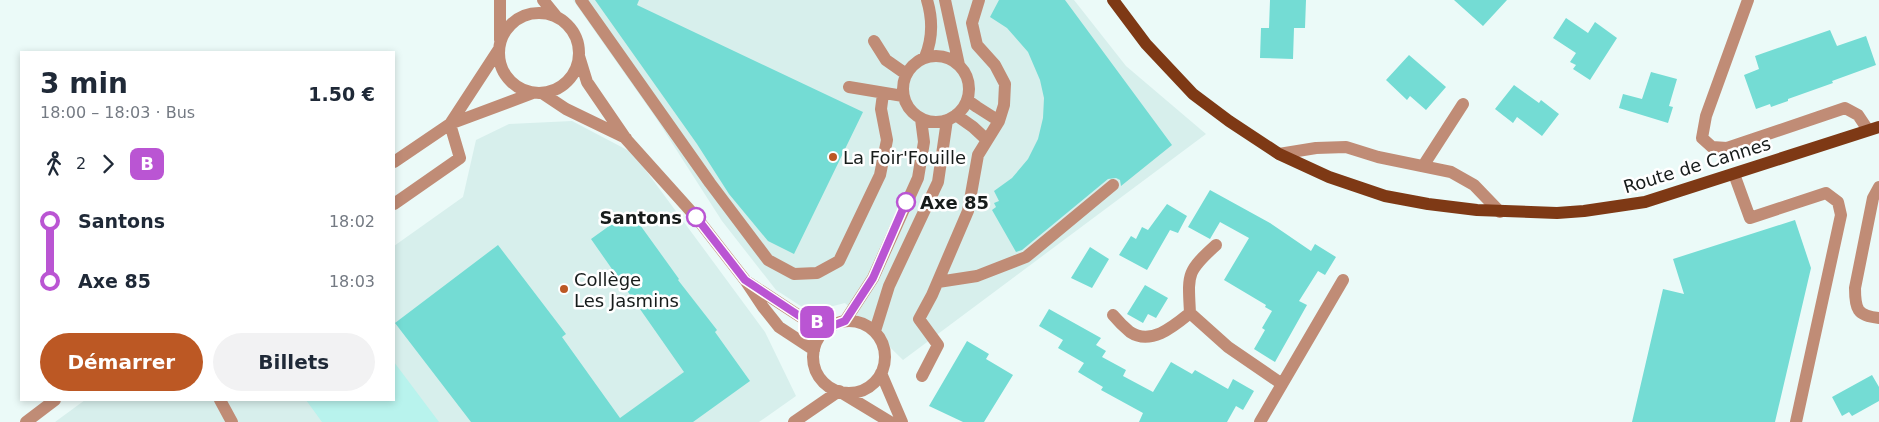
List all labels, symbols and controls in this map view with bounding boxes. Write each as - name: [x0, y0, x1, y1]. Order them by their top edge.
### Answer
- text: 3 min: [40, 67, 128, 100]
- text: 1.50 €: [308, 83, 375, 105]
- text: 18:00 – 18:03 · Bus: [40, 103, 195, 122]
- street label: Route de Cannes: [1621, 133, 1773, 197]
- place label: La Foir'Fouille: [843, 147, 966, 168]
- icon: walk: [40, 150, 68, 178]
- icon: forward: [94, 150, 122, 178]
- marker: La Foir'Fouille: [827, 151, 839, 163]
- text: B: [140, 153, 154, 174]
- text: 2: [76, 154, 86, 173]
- marker: Axe 85: [896, 192, 916, 212]
- place label: Axe 85: [920, 192, 989, 213]
- place label: Santons: [600, 207, 682, 228]
- marker: Santons: [686, 207, 706, 227]
- text: Santons: [78, 210, 165, 232]
- text: 18:02: [329, 212, 375, 231]
- place label: Collège Les Jasmins: [574, 269, 679, 311]
- text: Axe 85: [78, 270, 151, 292]
- text: 18:03: [329, 272, 375, 291]
- marker: Collège Les Jasmins: [558, 283, 570, 295]
- line badge: B: [801, 306, 833, 338]
- text: B: [810, 311, 824, 332]
- button: Démarrer: [40, 333, 203, 391]
- button: Billets: [213, 333, 375, 391]

